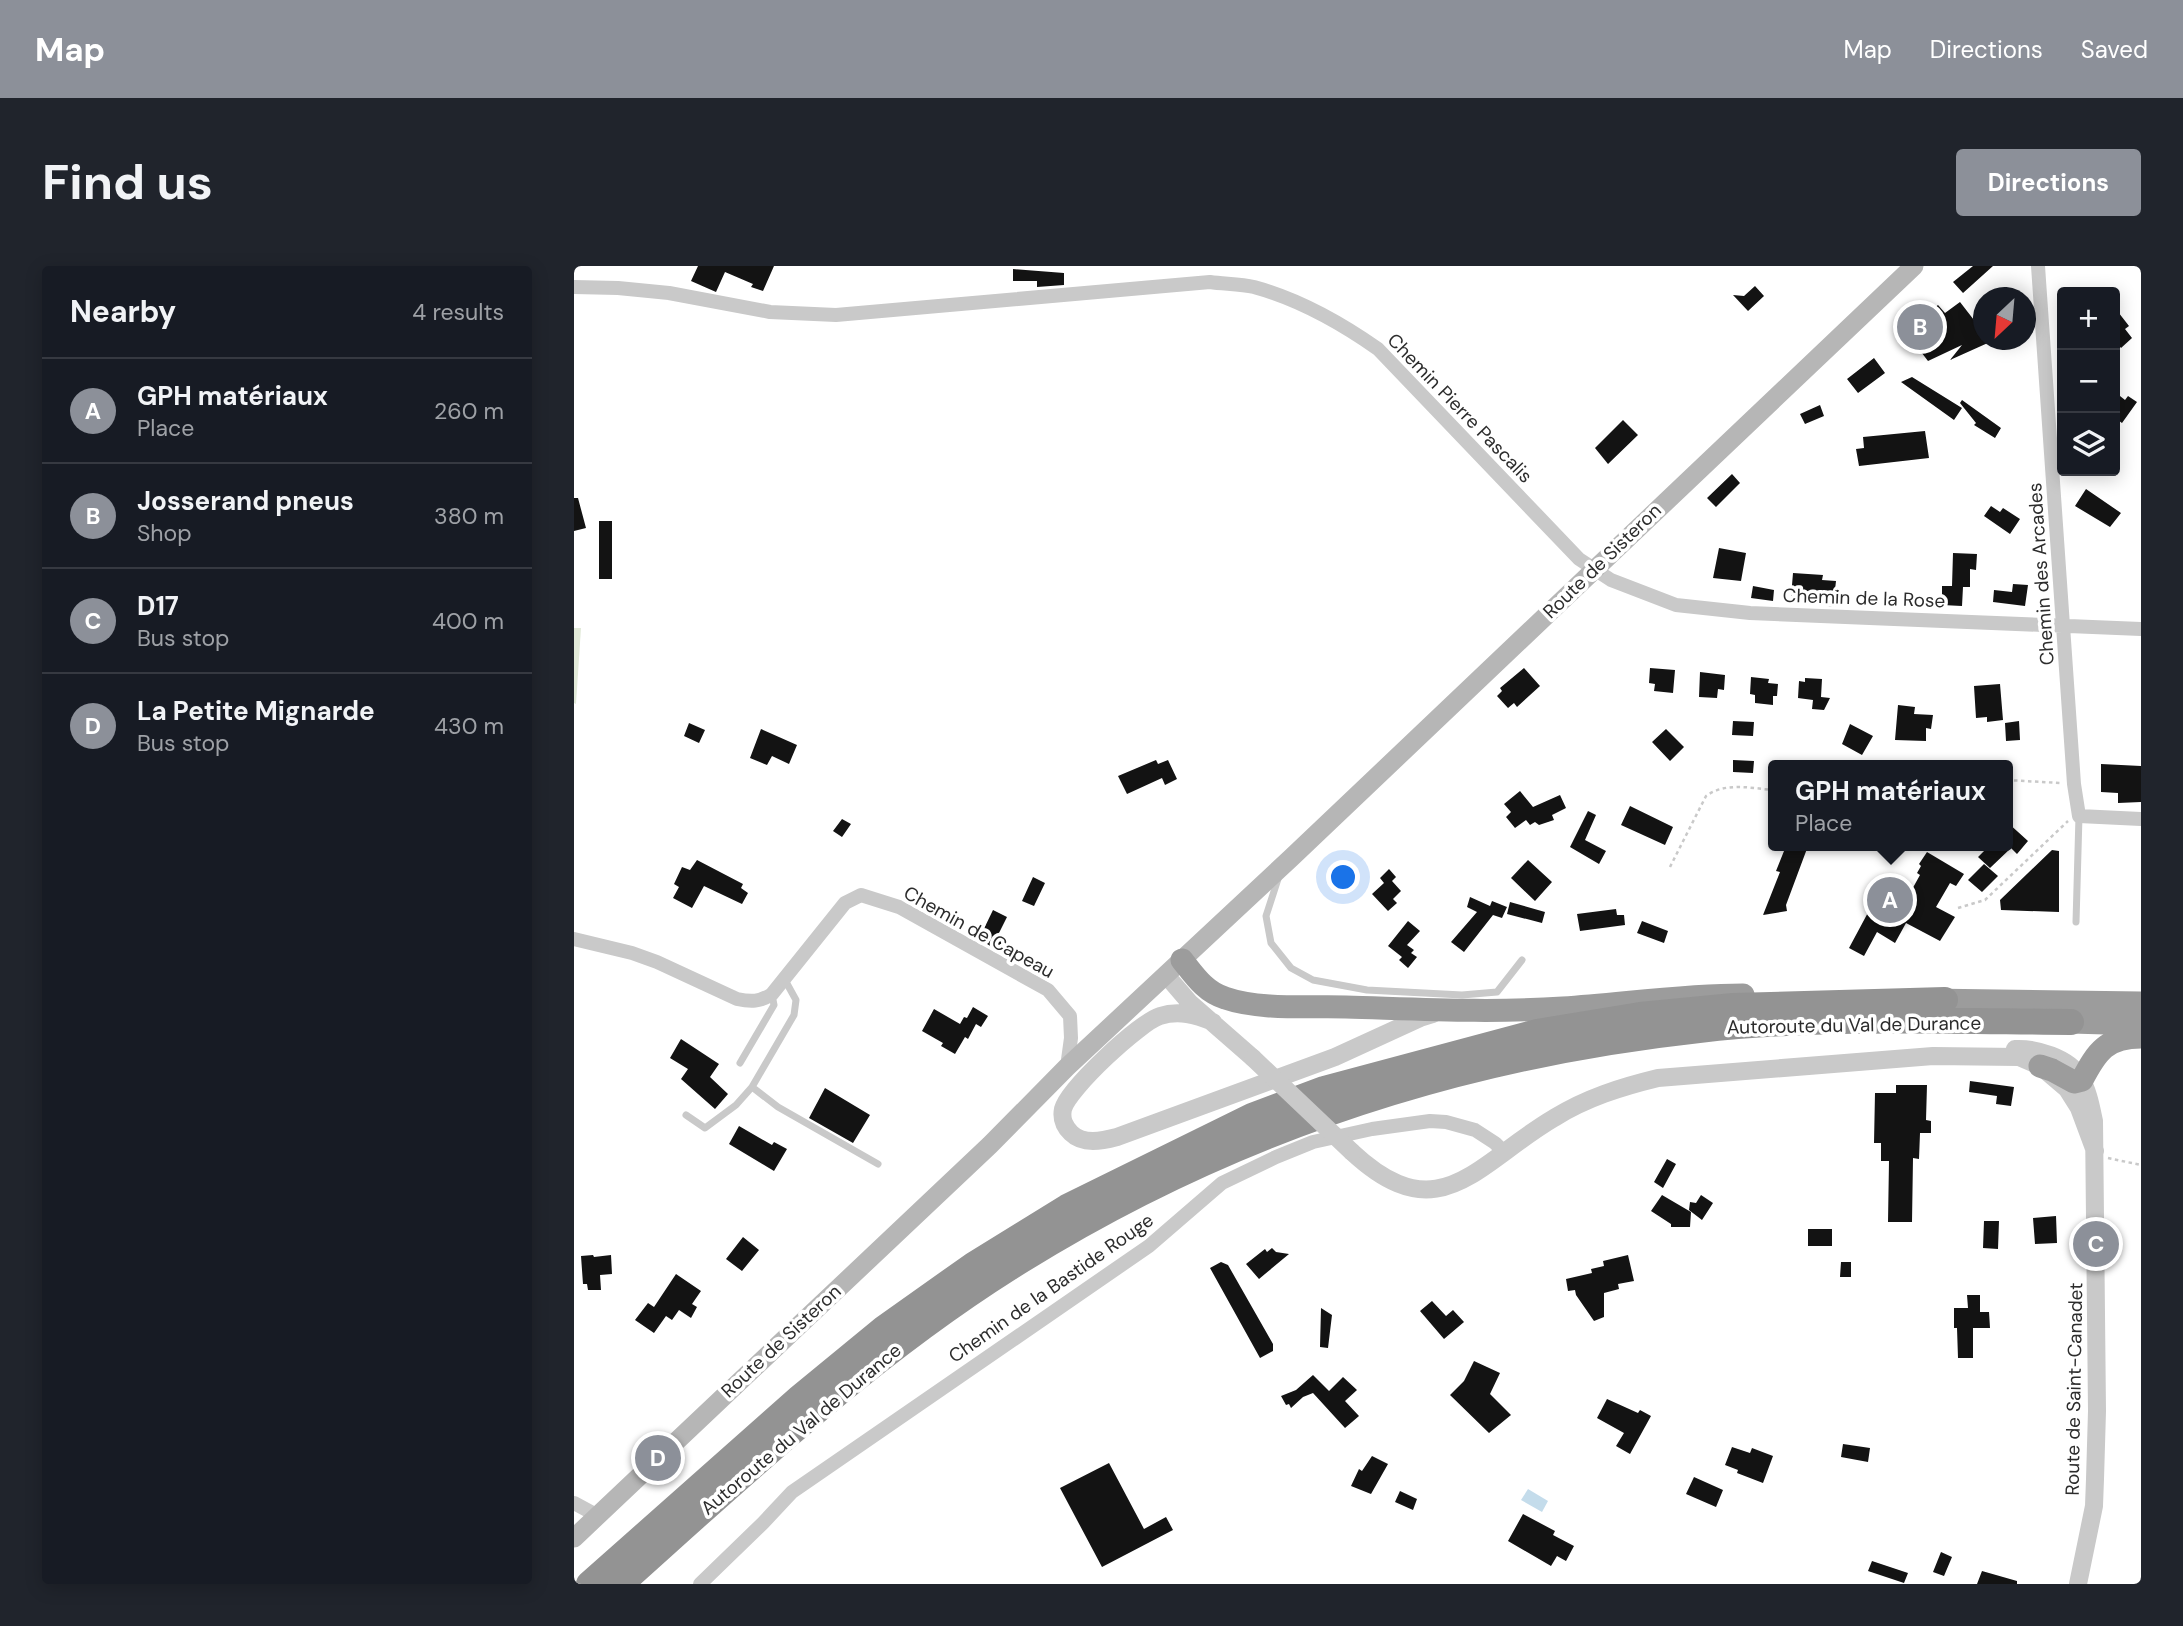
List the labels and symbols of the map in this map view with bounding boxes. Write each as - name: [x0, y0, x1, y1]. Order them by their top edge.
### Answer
- north arrow: [1973, 287, 2036, 350]
- pin: B: [1897, 301, 1943, 353]
- street label: Chemin Pierre Pascalis: [1382, 328, 1538, 488]
- street label: Chemin des Arcades: [2022, 482, 2060, 666]
- street label: Route de Sisteron: [1538, 498, 1666, 624]
- street label: Chemin de la Rose: [1782, 583, 1946, 613]
- your location: [1326, 860, 1360, 894]
- pin: A: [1867, 874, 1913, 926]
- street label: Chemin de Capeau: [899, 880, 1059, 984]
- street label: Autoroute du Val de Durance: [1727, 1010, 1981, 1040]
- street label: Chemin de la Bastide Rouge: [944, 1208, 1158, 1368]
- pin: C: [2073, 1218, 2119, 1270]
- street label: Route de Sisteron: [716, 1279, 846, 1403]
- street label: Route de Saint-Canadet: [2060, 1282, 2088, 1496]
- street label: Autoroute du Val de Durance: [696, 1338, 906, 1520]
- pin: D: [635, 1432, 681, 1484]

